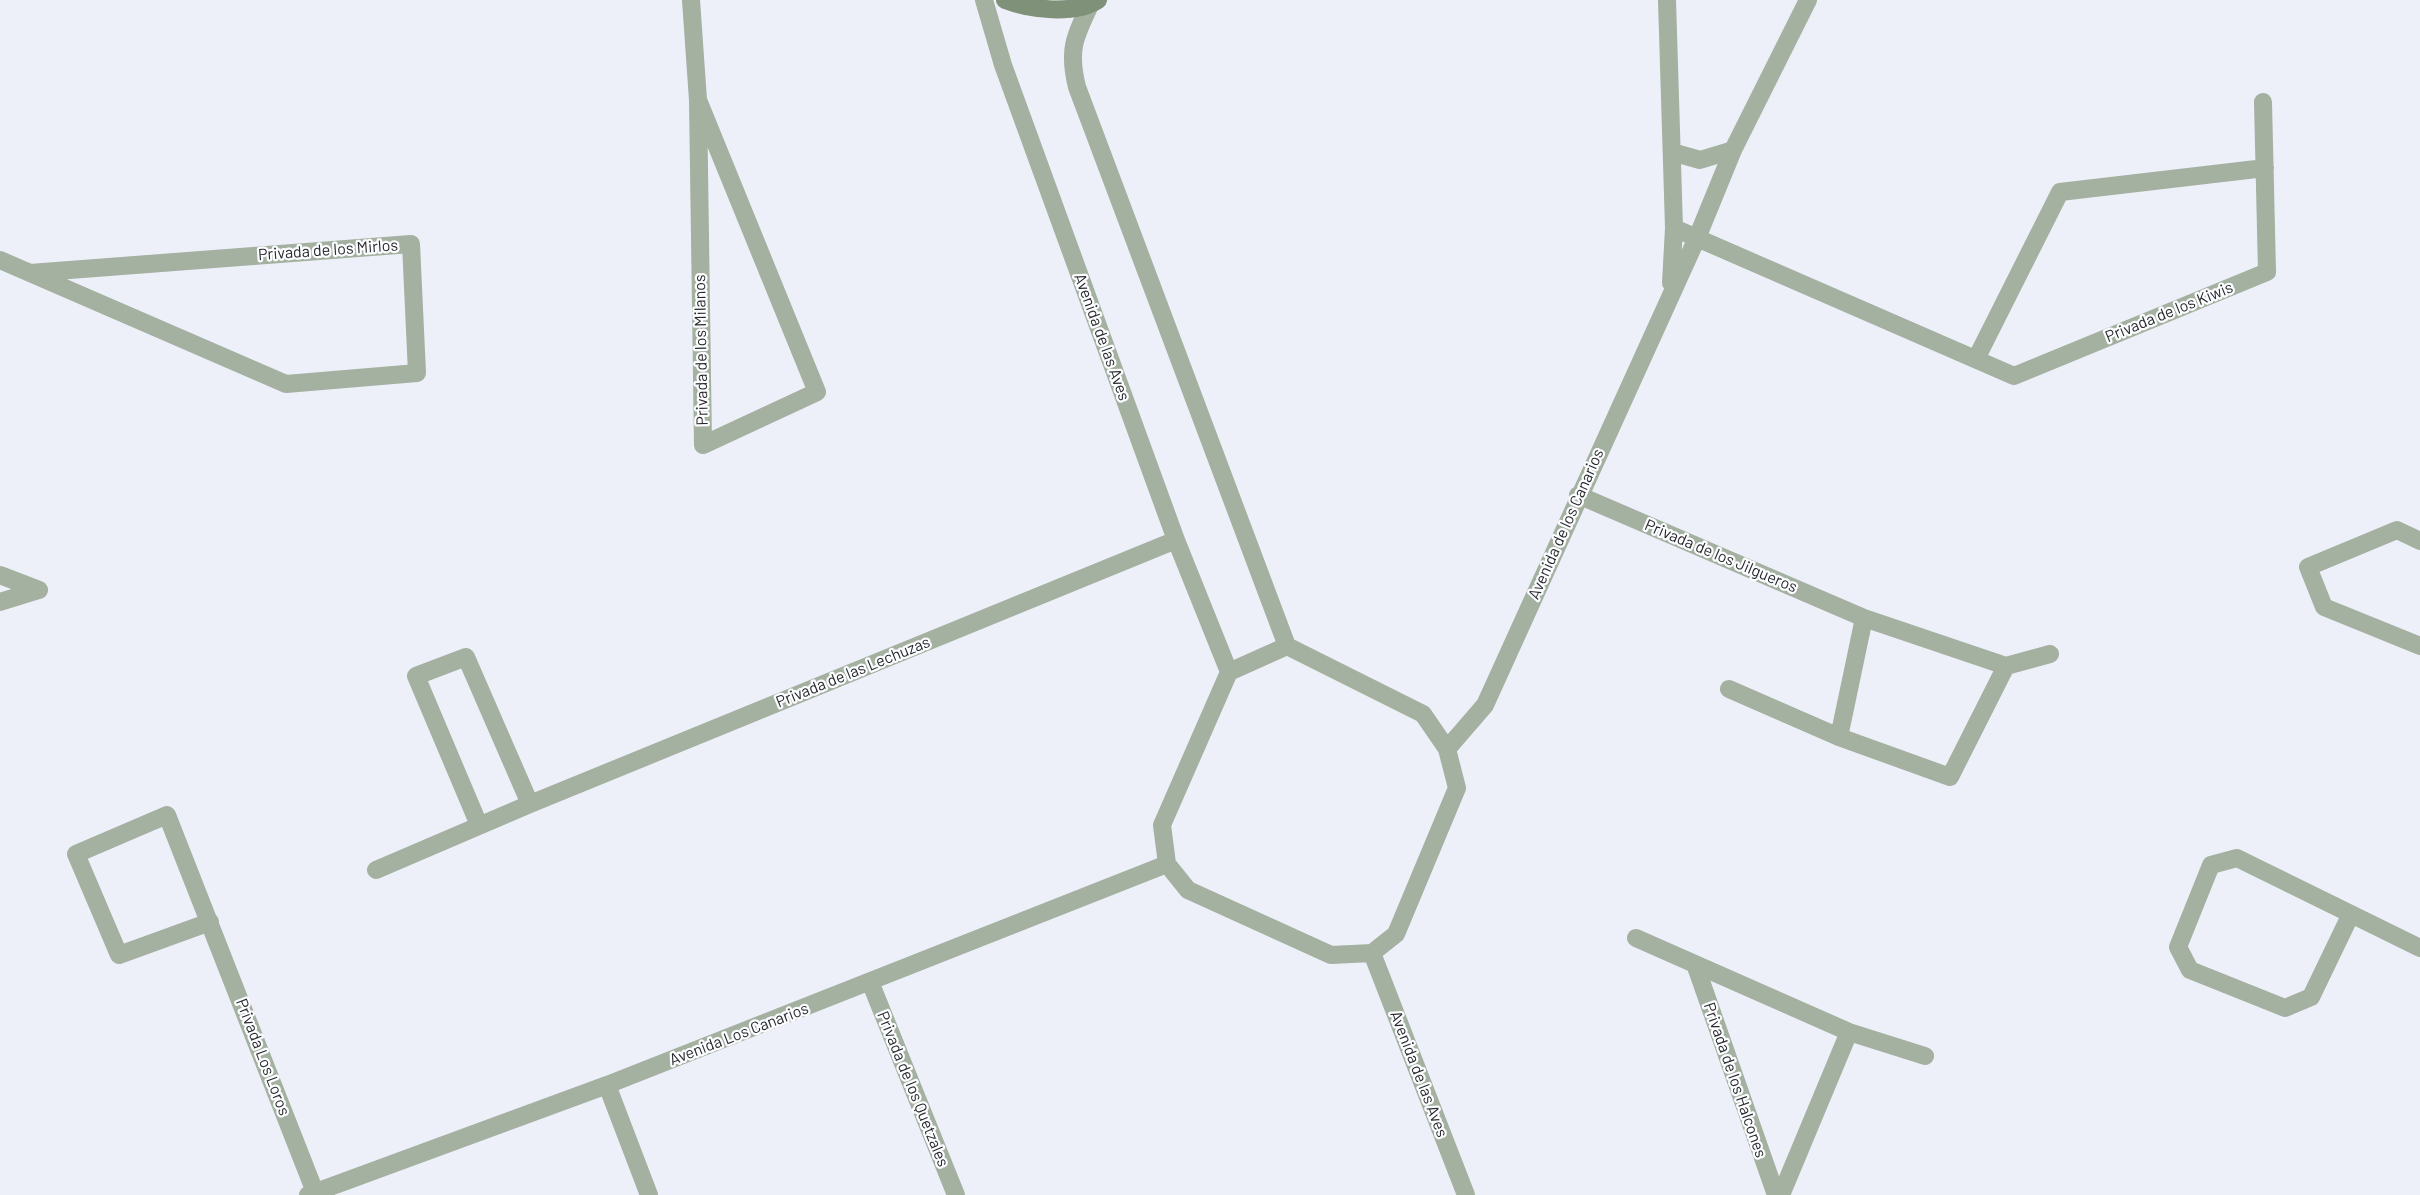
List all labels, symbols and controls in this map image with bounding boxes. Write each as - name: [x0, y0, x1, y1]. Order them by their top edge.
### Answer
- street label: Privada de los Mirlos: [257, 236, 399, 264]
- street label: Avenida de las Aves: [1070, 271, 1134, 403]
- street label: Privada de los Milanos: [690, 274, 712, 426]
- street label: Privada de los Kiwis: [2102, 278, 2236, 346]
- street label: Avenida de los Canarios: [1524, 446, 1608, 602]
- street label: Privada de los Jilgueros: [1642, 515, 1800, 597]
- street label: Privada de las Lechuzas: [773, 632, 933, 712]
- street label: Privada Los Loros: [232, 996, 294, 1118]
- street label: Avenida Los Canarios: [667, 999, 811, 1069]
- street label: Privada de los Halcones: [1699, 1000, 1771, 1160]
- street label: Privada de los Quetzales: [873, 1008, 953, 1170]
- street label: Avenida de las Aves: [1386, 1008, 1452, 1140]

